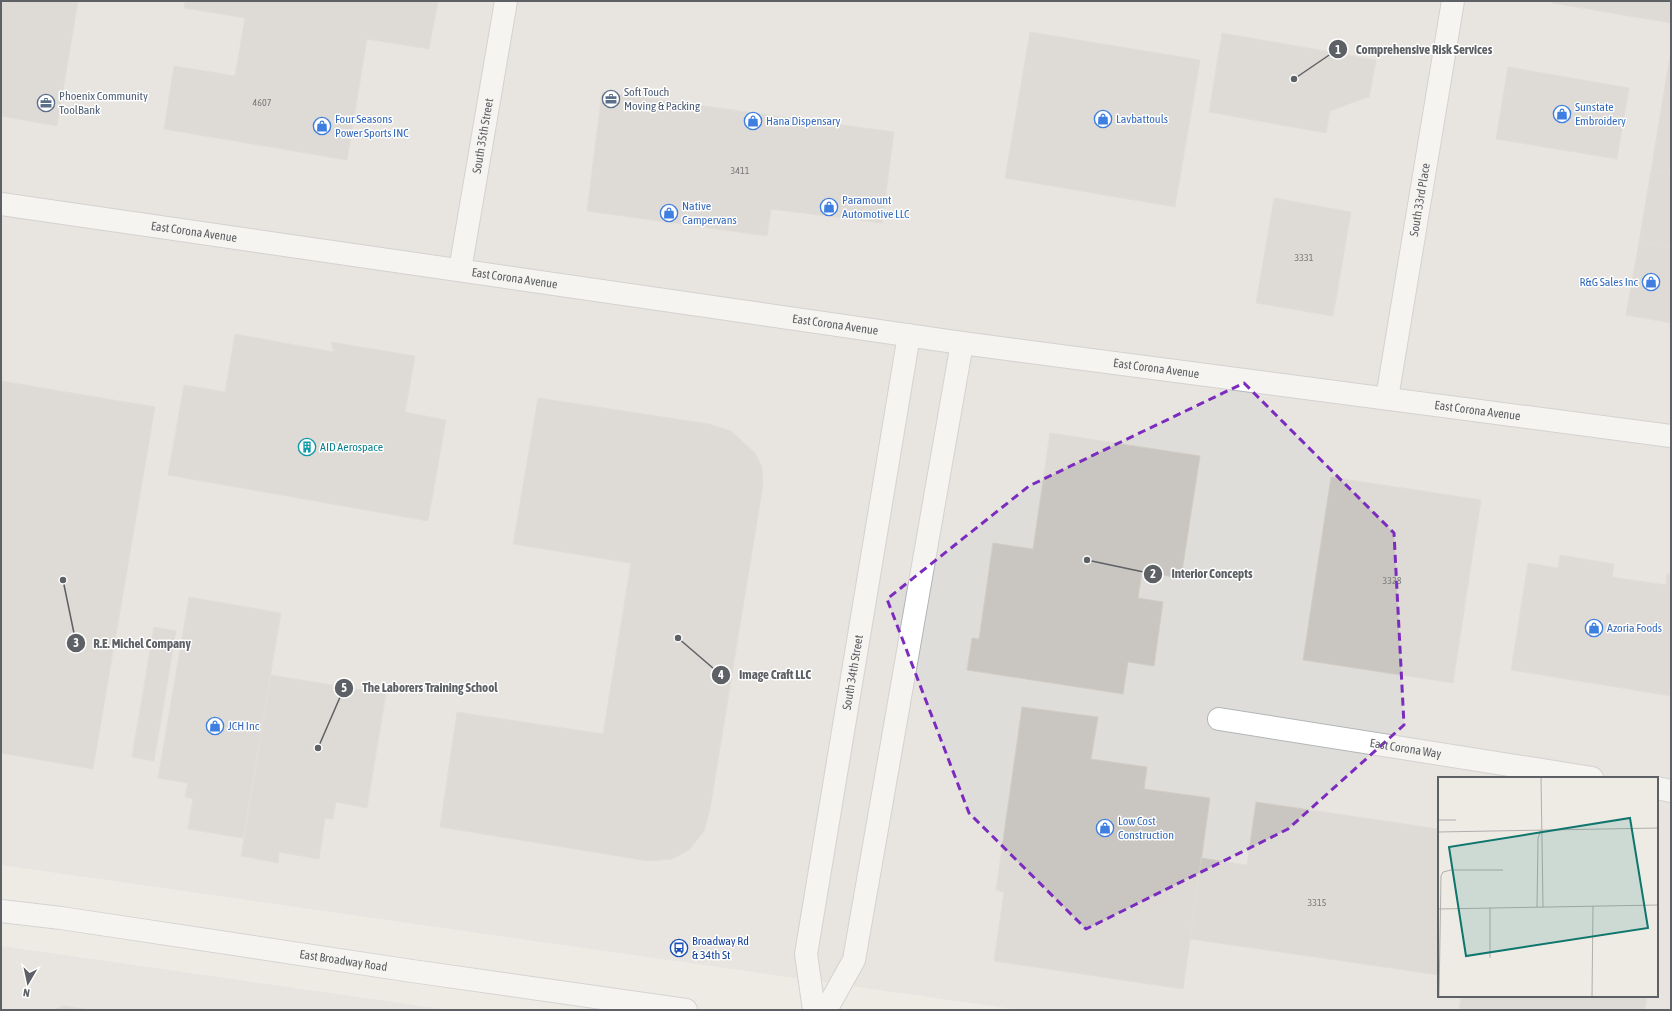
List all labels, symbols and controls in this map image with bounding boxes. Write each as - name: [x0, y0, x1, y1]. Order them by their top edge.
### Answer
- callout: Comprehensive Risk Services: [1328, 37, 1501, 62]
- text: Comprehensive Risk Services: [1356, 42, 1493, 57]
- text: 1: [1335, 43, 1341, 57]
- place label: Soft Touch Moving & Packing: [624, 85, 701, 113]
- place label: Phoenix Community ToolBank: [59, 89, 148, 117]
- office icon: Soft Touch Moving & Packing: [601, 89, 621, 109]
- office icon: Phoenix Community ToolBank: [36, 93, 56, 113]
- house number: 4607: [253, 97, 272, 108]
- street label: South 35th Street: [470, 97, 496, 175]
- place label: Sunstate Embroidery: [1575, 100, 1626, 128]
- shop icon: Sunstate Embroidery: [1552, 104, 1572, 124]
- shop icon: Lavbattouls: [1093, 109, 1113, 129]
- shop icon: Hana Dispensary: [743, 111, 763, 131]
- place label: Four Seasons Power Sports INC: [335, 112, 409, 140]
- place label: Lavbattouls: [1116, 112, 1168, 126]
- place label: Hana Dispensary: [766, 114, 841, 128]
- shop icon: Four Seasons Power Sports INC: [312, 116, 332, 136]
- street label: South 33rd Place: [1407, 162, 1433, 237]
- house number: 3411: [731, 165, 750, 176]
- place label: Paramount Automotive LLC: [842, 193, 910, 221]
- shop icon: Paramount Automotive LLC: [819, 197, 839, 217]
- place label: Native Campervans: [682, 199, 737, 227]
- shop icon: Native Campervans: [659, 203, 679, 223]
- street label: East Corona Avenue: [150, 219, 238, 245]
- house number: 3331: [1295, 252, 1314, 263]
- street label: East Corona Avenue: [471, 265, 559, 291]
- shop icon: R&G Sales Inc: [1641, 272, 1661, 292]
- place label: R&G Sales Inc: [1579, 275, 1639, 289]
- street label: East Corona Avenue: [791, 312, 879, 338]
- street label: East Corona Avenue: [1112, 356, 1200, 381]
- street label: East Corona Avenue: [1434, 398, 1521, 423]
- building icon: AID Aerospace: [297, 437, 317, 457]
- place label: AID Aerospace: [320, 440, 383, 454]
- callout: Interior Concepts: [1143, 561, 1260, 586]
- text: Interior Concepts: [1171, 566, 1253, 581]
- text: 2: [1150, 567, 1156, 581]
- house number: 3328: [1383, 575, 1402, 586]
- shop icon: Azoria Foods: [1584, 618, 1604, 638]
- place label: Azoria Foods: [1607, 621, 1662, 635]
- callout: R.E. Michel Company: [66, 631, 199, 656]
- street label: South 34th Street: [840, 633, 866, 711]
- text: 3: [73, 636, 79, 650]
- text: R.E. Michel Company: [93, 636, 191, 651]
- callout: Image Craft LLC: [711, 662, 819, 687]
- text: Image Craft LLC: [739, 667, 811, 682]
- text: 4: [717, 668, 724, 682]
- callout: The Laborers Training School: [334, 675, 505, 700]
- text: The Laborers Training School: [362, 680, 498, 695]
- text: 5: [341, 681, 347, 695]
- shop icon: JCH Inc: [205, 716, 225, 736]
- place label: JCH Inc: [228, 719, 260, 733]
- street label: East Corona Way: [1369, 736, 1443, 761]
- inset map: [1438, 777, 1658, 997]
- place label: Low Cost Construction: [1118, 814, 1174, 842]
- shop icon: Low Cost Construction: [1095, 818, 1115, 838]
- house number: 3315: [1308, 897, 1327, 908]
- place label: Broadway Rd & 34th St: [692, 934, 749, 962]
- bus stop icon: Broadway Rd & 34th St: [669, 938, 689, 958]
- street label: East Broadway Road: [299, 947, 388, 974]
- north arrow: [8, 963, 48, 1003]
- text: N: [22, 986, 31, 999]

